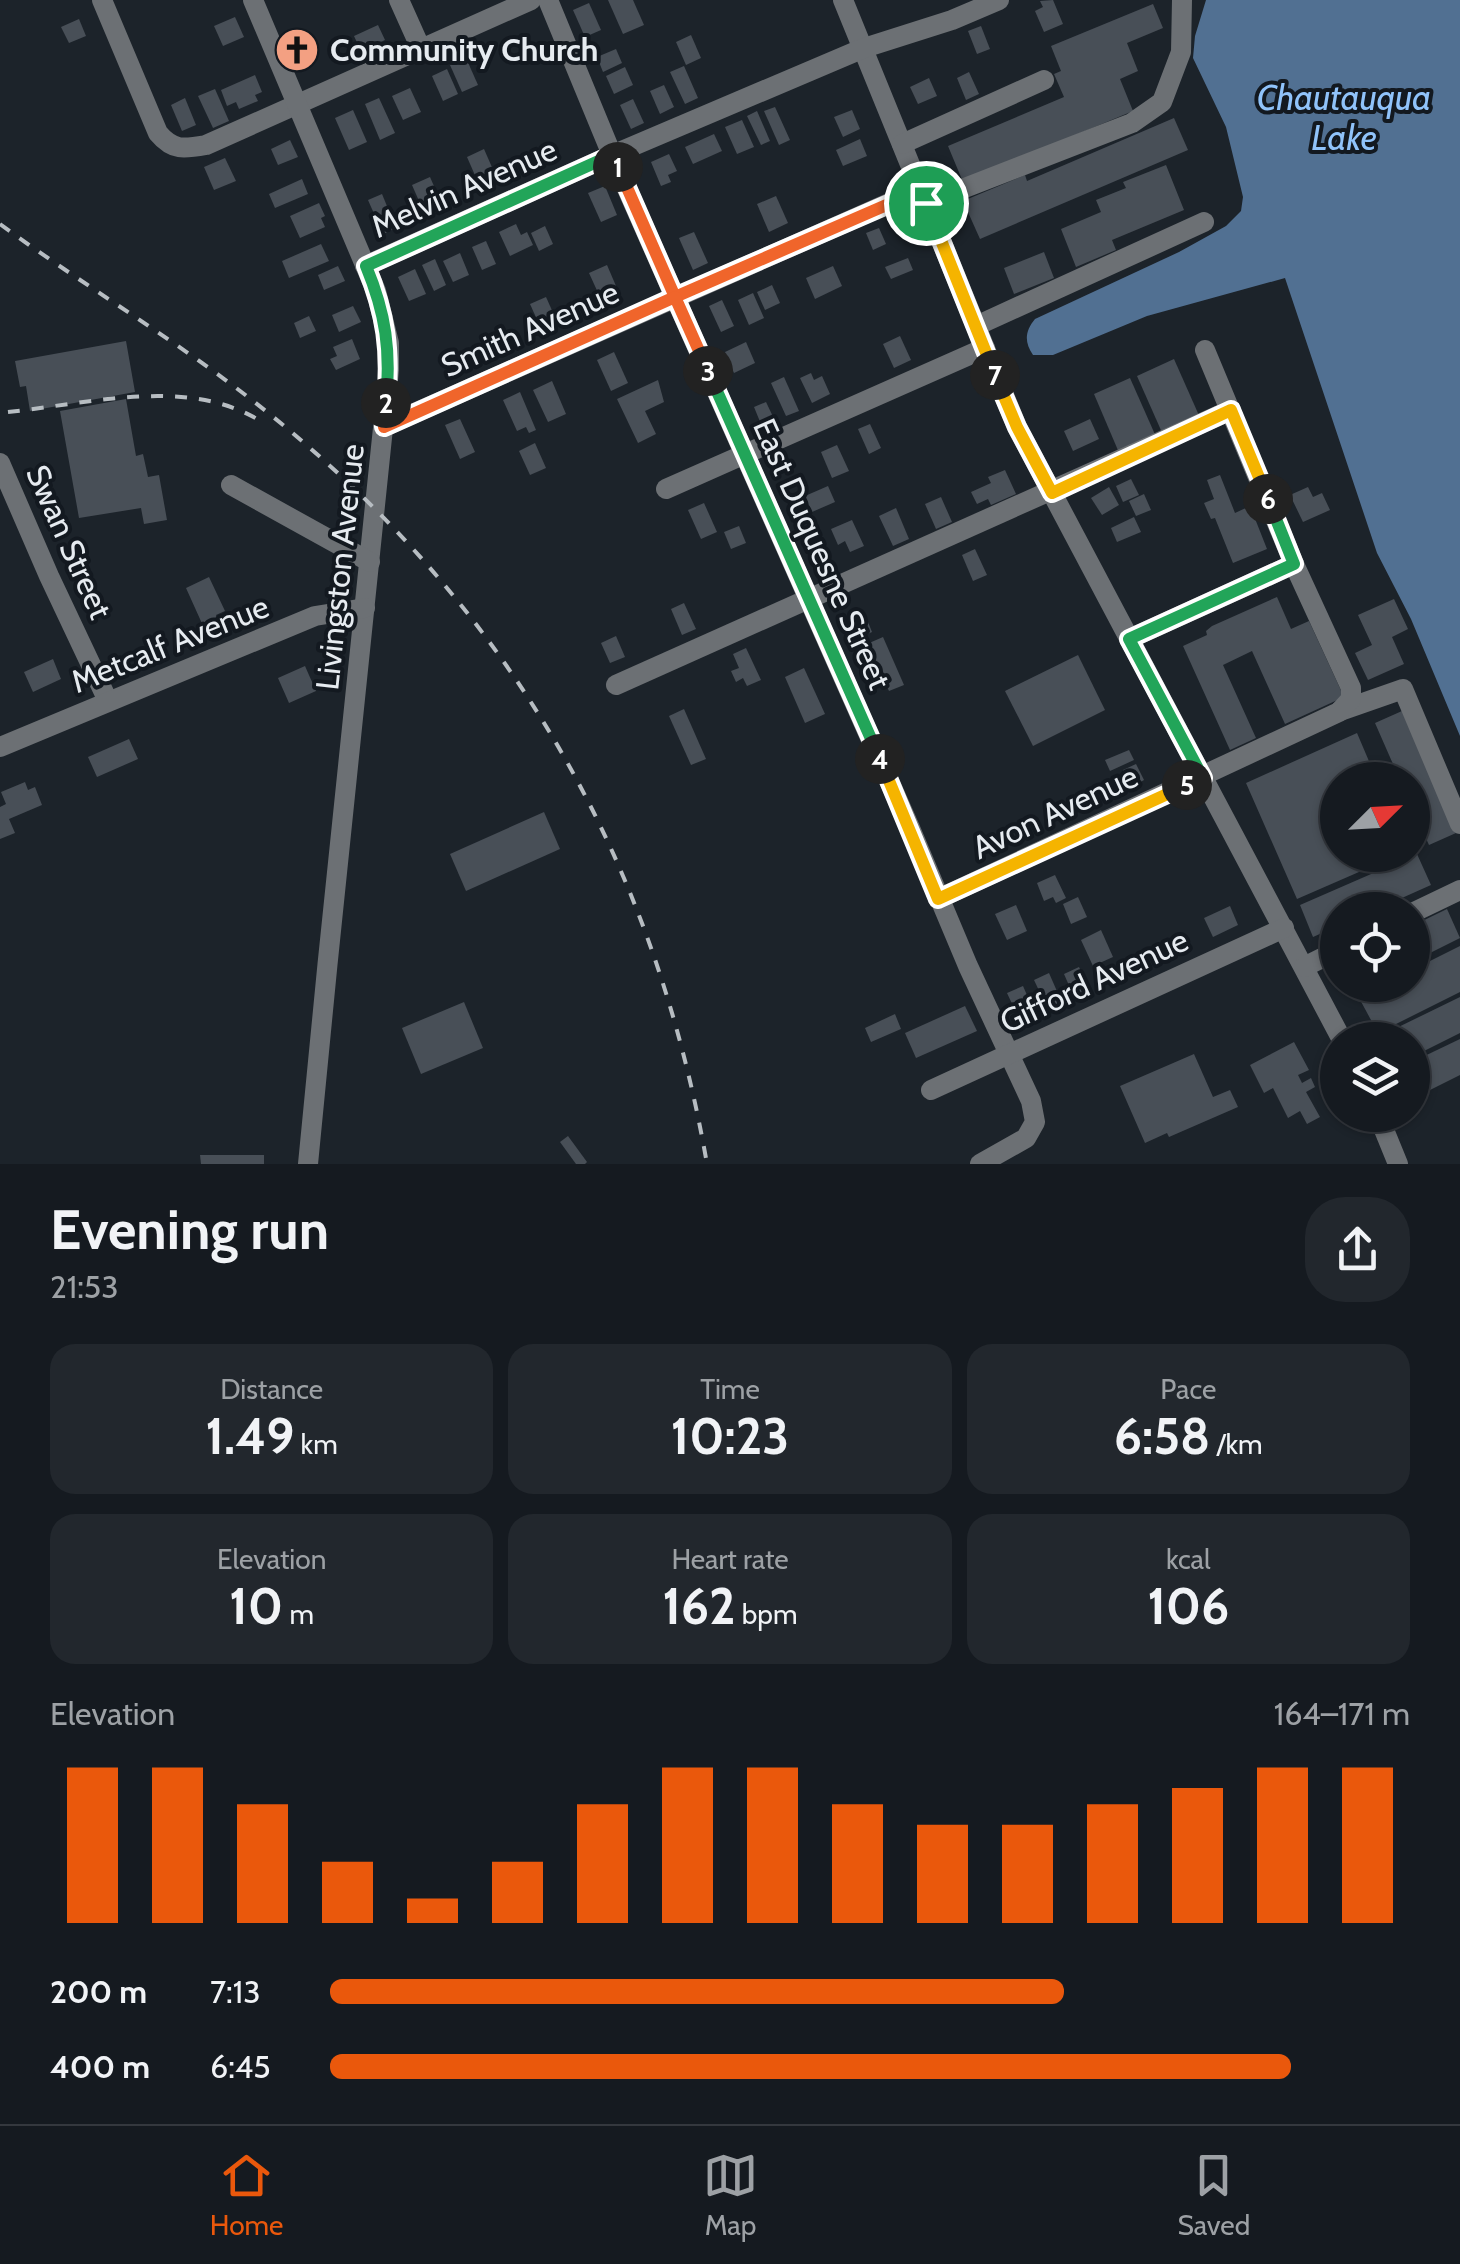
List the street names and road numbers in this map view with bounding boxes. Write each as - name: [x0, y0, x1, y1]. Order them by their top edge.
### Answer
- street label: Melvin Avenue: [365, 129, 562, 246]
- street label: Smith Avenue: [435, 272, 625, 385]
- street label: East Duquesne Street: [745, 412, 900, 695]
- street label: Livingston Avenue: [307, 442, 372, 692]
- street label: Swan Street: [18, 459, 121, 625]
- street label: Metcalf Avenue: [65, 586, 274, 701]
- street label: Avon Avenue: [966, 756, 1144, 867]
- street label: Gifford Avenue: [994, 920, 1194, 1041]

